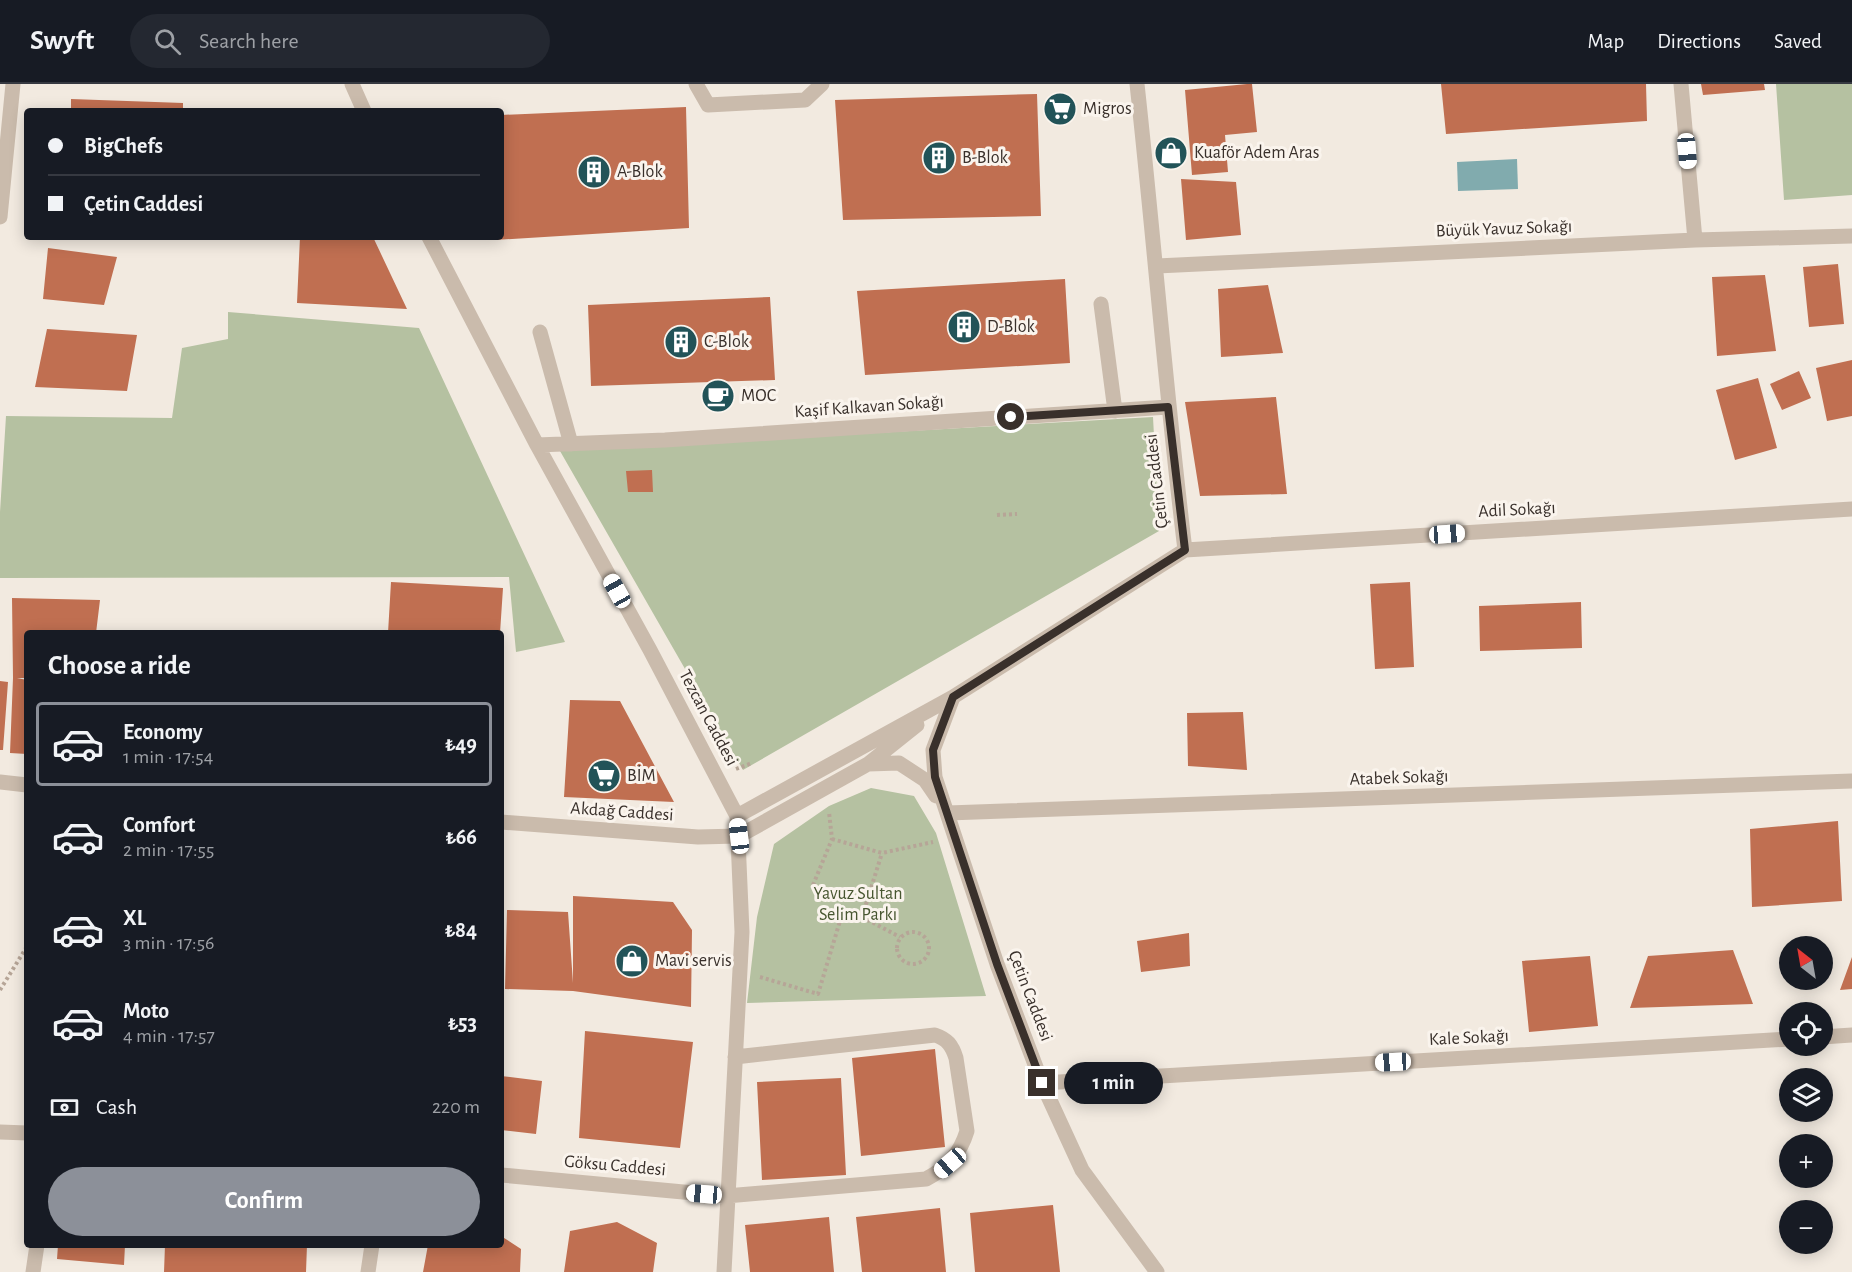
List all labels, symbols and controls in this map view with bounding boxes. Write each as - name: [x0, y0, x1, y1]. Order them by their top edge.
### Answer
- search box: [130, 14, 550, 68]
- icon: search: [151, 25, 184, 58]
- text: Swyft: [30, 27, 94, 55]
- text: Search here: [199, 30, 299, 52]
- text: Map: [1588, 31, 1624, 52]
- text: Directions: [1657, 31, 1741, 52]
- text: Saved: [1774, 31, 1822, 52]
- supermarket icon: Migros: [1042, 91, 1078, 127]
- place label: Migros: [1083, 100, 1132, 118]
- car: [1676, 132, 1698, 170]
- text: BigChefs: [84, 135, 163, 157]
- shop icon: Kuaför Adem Aras: [1153, 135, 1189, 171]
- building icon: B-Blok: [921, 140, 957, 176]
- place label: Kuaför Adem Aras: [1194, 144, 1319, 162]
- place label: B-Blok: [962, 149, 1009, 167]
- building icon: A-Blok: [576, 154, 612, 190]
- place label: A-Blok: [617, 163, 663, 181]
- text: Çetin Caddesi: [84, 193, 203, 215]
- street label: Büyük Yavuz Sokağı: [1435, 218, 1573, 240]
- building icon: D-Blok: [946, 309, 982, 345]
- place label: D-Blok: [987, 318, 1036, 336]
- building icon: C-Blok: [663, 324, 699, 360]
- place label: C-Blok: [704, 333, 750, 351]
- cafe icon: MOC: [700, 378, 736, 414]
- place label: MOC: [741, 387, 776, 405]
- street label: Kaşif Kalkavan Sokağı: [794, 393, 944, 421]
- route start: [997, 403, 1024, 430]
- street label: Çetin Caddesi: [1142, 433, 1172, 529]
- street label: Adil Sokağı: [1478, 499, 1556, 521]
- car: [1428, 524, 1466, 544]
- car: [600, 571, 634, 611]
- text: Choose a ride: [48, 652, 191, 679]
- street label: Tezcan Caddesi: [675, 667, 741, 769]
- icon: car: [51, 717, 105, 771]
- text: Economy: [123, 721, 203, 743]
- text: ₺49: [445, 733, 477, 755]
- text: 1 min · 17:54: [123, 747, 213, 767]
- supermarket icon: BİM: [586, 758, 622, 794]
- place label: BİM: [627, 765, 656, 785]
- street label: Atabek Sokağı: [1349, 767, 1449, 789]
- street label: Akdağ Caddesi: [570, 799, 674, 825]
- icon: car: [51, 810, 105, 864]
- text: Comfort: [123, 814, 195, 836]
- car: [728, 817, 750, 855]
- text: ₺66: [445, 826, 477, 848]
- text: 2 min · 17:55: [123, 840, 214, 860]
- park label: Yavuz Sultan Selim Parkı: [814, 885, 902, 924]
- icon: car: [51, 903, 105, 957]
- text: XL: [123, 907, 146, 929]
- text: ₺84: [445, 919, 477, 941]
- text: 3 min · 17:56: [123, 933, 214, 953]
- north arrow: [1779, 936, 1833, 990]
- map controls: [1779, 936, 1833, 1254]
- shop icon: Mavi servis: [614, 943, 650, 979]
- street label: Çetin Caddesi: [1005, 948, 1055, 1044]
- place label: Mavi servis: [655, 952, 732, 970]
- icon: car: [51, 996, 105, 1050]
- text: Moto: [123, 1000, 169, 1022]
- button: locate: [1779, 1002, 1833, 1056]
- text: ₺53: [448, 1012, 477, 1034]
- text: 4 min · 17:57: [123, 1026, 215, 1046]
- street label: Kale Sokağı: [1429, 1027, 1509, 1049]
- car: [1375, 1052, 1411, 1072]
- callout: 1 min: [1063, 1062, 1162, 1104]
- button: layers: [1779, 1068, 1833, 1122]
- route end: [1028, 1069, 1055, 1096]
- text: 1 min: [1092, 1073, 1135, 1093]
- icon: cash: [48, 1091, 81, 1124]
- text: Cash: [96, 1096, 137, 1118]
- text: 220 m: [432, 1097, 480, 1117]
- button: +: [1779, 1134, 1833, 1188]
- car: [931, 1144, 969, 1182]
- street label: Göksu Caddesi: [563, 1153, 667, 1179]
- button: Confirm: [48, 1167, 480, 1236]
- car: [685, 1183, 723, 1205]
- button: −: [1779, 1200, 1833, 1254]

